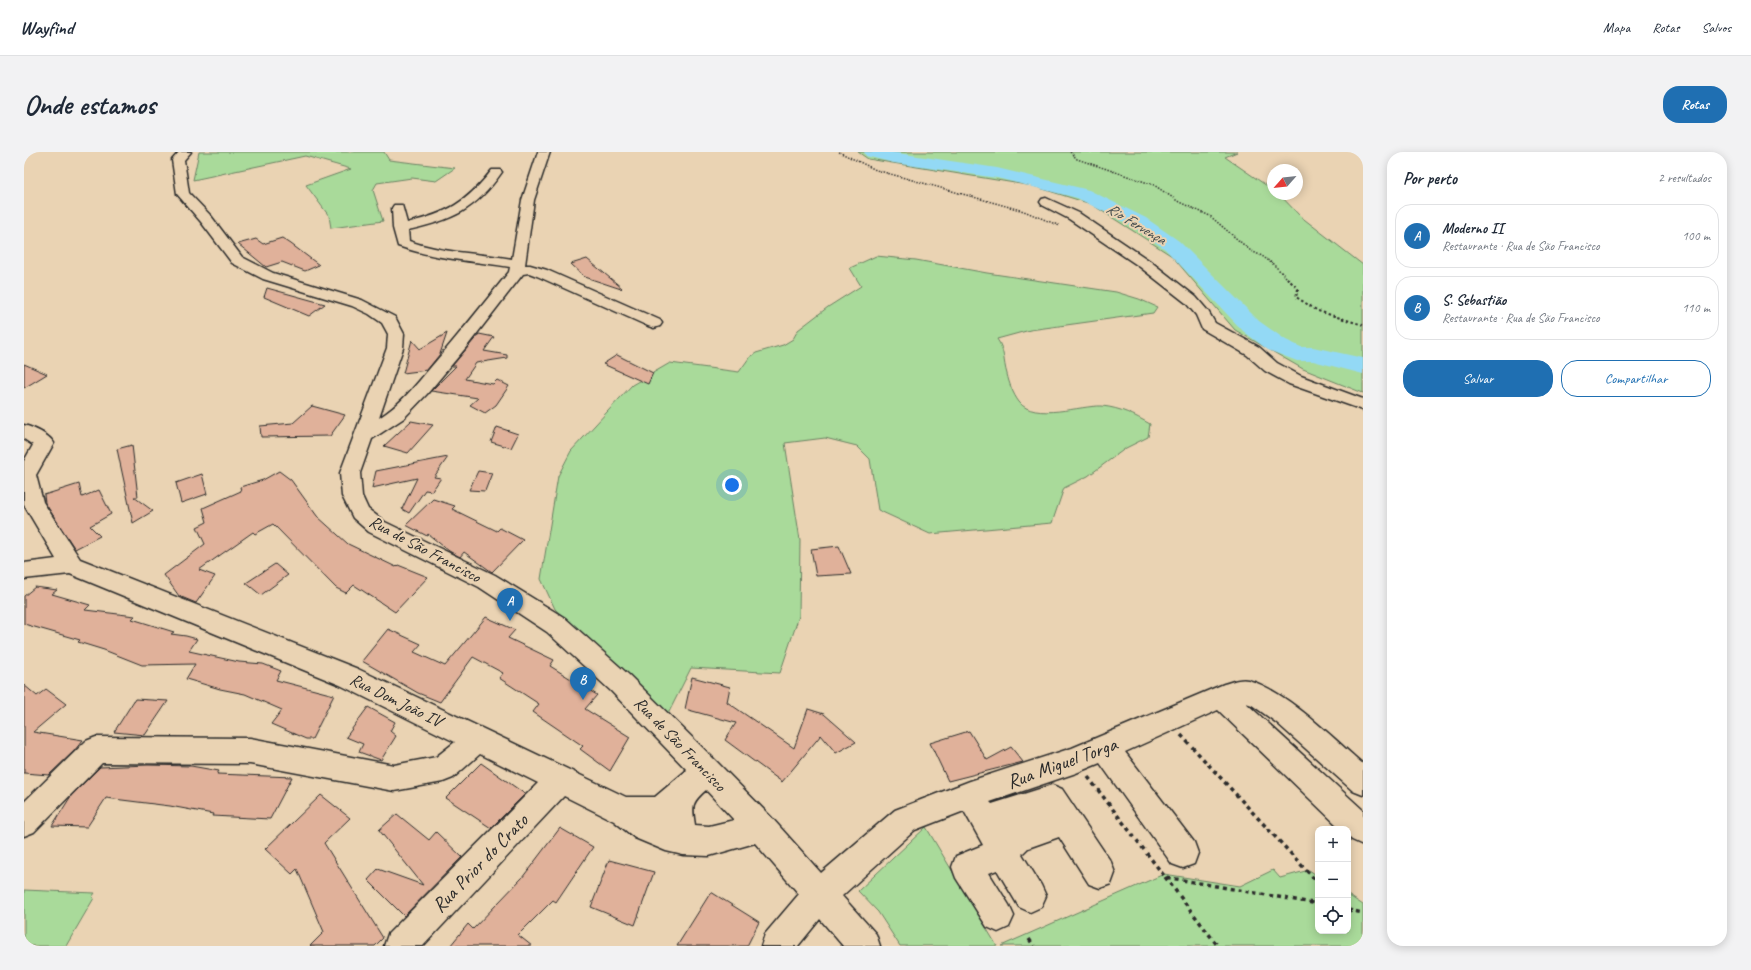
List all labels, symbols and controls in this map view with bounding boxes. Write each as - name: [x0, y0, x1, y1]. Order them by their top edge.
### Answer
- text: Wayfind: [20, 16, 73, 40]
- text: Mapa: [1603, 19, 1630, 36]
- text: Rotas: [1652, 19, 1680, 36]
- text: Salvos: [1702, 19, 1731, 36]
- button: Rotas: [1663, 86, 1727, 123]
- text: Onde estamos: [24, 87, 156, 122]
- north arrow: [1267, 164, 1303, 200]
- text: Por perto: [1403, 168, 1457, 189]
- text: 2 resultados: [1658, 170, 1711, 186]
- water label: Rio Fervença: [1103, 199, 1170, 250]
- text: Moderno II: [1442, 219, 1503, 238]
- text: A: [1414, 228, 1420, 244]
- text: 100 m: [1682, 228, 1710, 244]
- text: Restaurante · Rua de São Francisco: [1442, 238, 1600, 254]
- text: S. Sebastião: [1442, 291, 1506, 310]
- text: B: [1414, 300, 1420, 316]
- text: 110 m: [1682, 300, 1710, 316]
- text: Restaurante · Rua de São Francisco: [1442, 310, 1600, 326]
- button: Salvar: [1403, 360, 1553, 397]
- button: Compartilhar: [1561, 360, 1711, 397]
- your location: [722, 475, 742, 495]
- street label: Rua de São Francisco: [366, 511, 485, 588]
- pin: A: [497, 588, 523, 621]
- pin: B: [570, 667, 596, 700]
- street label: Rua Dom João IV: [347, 669, 449, 733]
- street label: Rua de São Francisco: [630, 692, 731, 796]
- street label: Rua Miguel Torga: [1003, 731, 1122, 794]
- street label: Rua Prior do Crato: [427, 808, 534, 918]
- map controls: [1315, 826, 1351, 934]
- button: +: [1315, 826, 1351, 862]
- button: −: [1315, 862, 1351, 898]
- button: locate: [1315, 898, 1351, 934]

